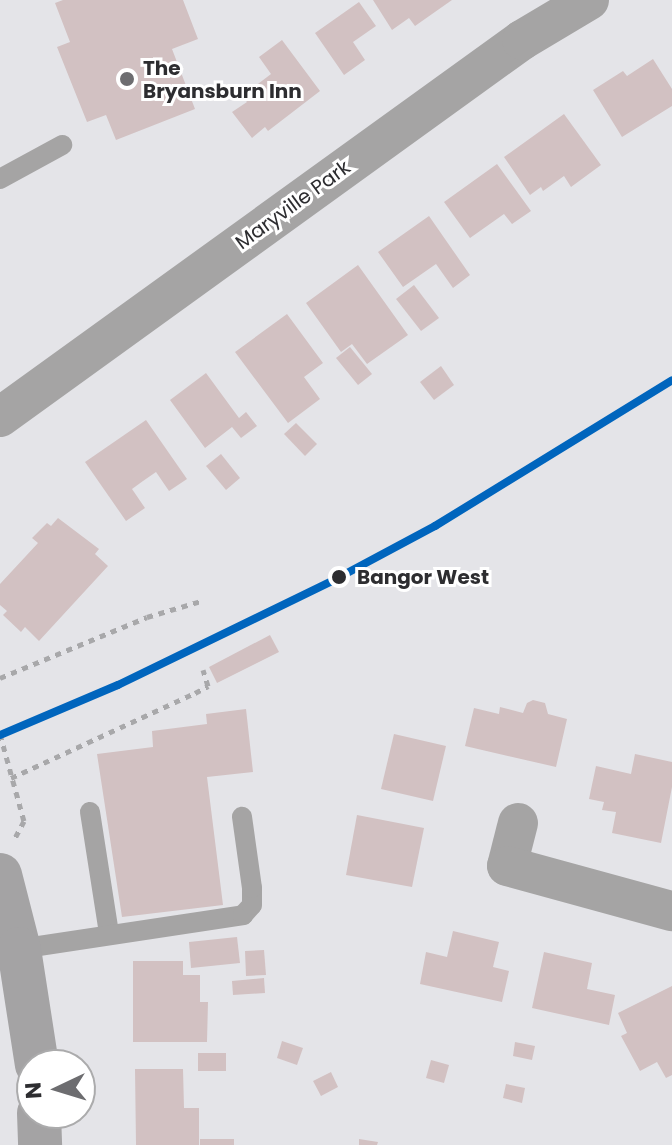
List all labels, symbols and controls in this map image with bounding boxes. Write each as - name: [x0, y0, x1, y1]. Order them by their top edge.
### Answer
- place label: The Bryansburn Inn: [143, 56, 302, 103]
- marker: The Bryansburn Inn: [118, 70, 136, 88]
- street label: Maryville Park: [231, 155, 355, 255]
- place label: Bangor West: [357, 565, 489, 589]
- marker: Bangor West: [328, 566, 350, 588]
- north arrow: [16, 1049, 96, 1129]
- text: N: [18, 1081, 50, 1100]

